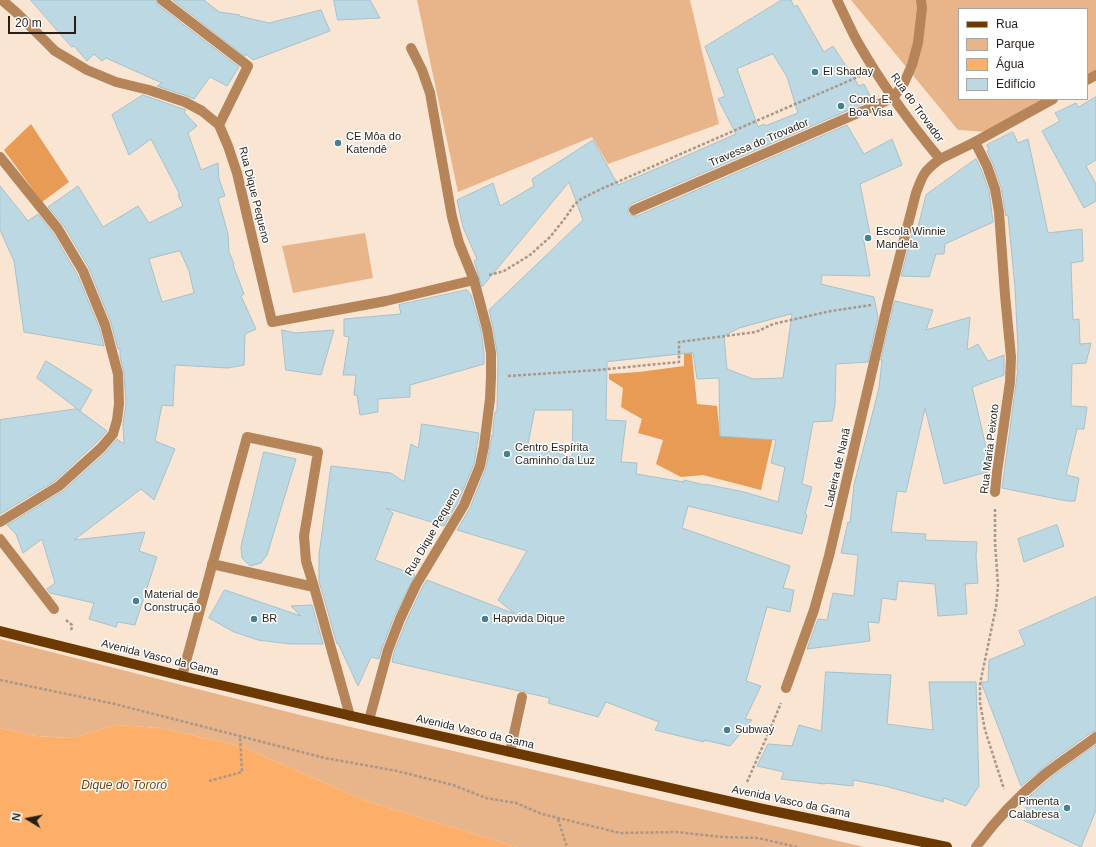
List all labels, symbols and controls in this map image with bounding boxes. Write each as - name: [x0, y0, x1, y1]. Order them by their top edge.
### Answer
- scale bar: [10, 8, 78, 34]
- legend: [958, 8, 1088, 100]
- text: 20 m: [15, 16, 42, 30]
- text: Rua: [996, 17, 1018, 31]
- text: Parque: [996, 37, 1035, 51]
- text: Água: [996, 57, 1024, 71]
- place label: El Shaday: [823, 65, 873, 79]
- marker: El Shaday: [810, 67, 820, 77]
- street label: Rua do Trovador: [888, 71, 946, 145]
- text: Edifício: [996, 77, 1035, 91]
- place label: Cond. E. Boa Visa: [849, 93, 893, 119]
- marker: Cond. E. Boa Visa: [836, 101, 846, 111]
- street label: Travessa do Trovador: [707, 116, 811, 170]
- place label: CE Môa do Katendê: [346, 130, 401, 156]
- marker: CE Môa do Katendê: [333, 138, 343, 148]
- street label: Rua Dique Pequeno: [236, 145, 272, 245]
- place label: Escola Winnie Mandela: [876, 225, 946, 251]
- marker: Escola Winnie Mandela: [863, 233, 873, 243]
- street label: Rua Maria Peixoto: [978, 403, 1002, 495]
- street label: Ladeira de Nanã: [822, 427, 854, 509]
- place label: Centro Espírita Caminho da Luz: [515, 441, 595, 467]
- marker: Centro Espírita Caminho da Luz: [502, 449, 512, 459]
- street label: Rua Dique Pequeno: [403, 486, 463, 578]
- place label: Material de Construção: [144, 588, 200, 614]
- marker: Material de Construção: [131, 596, 141, 606]
- place label: BR: [262, 612, 277, 626]
- place label: Hapvida Dique: [493, 612, 565, 626]
- marker: BR: [249, 614, 259, 624]
- marker: Hapvida Dique: [480, 614, 490, 624]
- street label: Avenida Vasco da Gama: [100, 637, 220, 679]
- street label: Avenida Vasco da Gama: [415, 712, 535, 752]
- place label: Subway: [735, 723, 774, 737]
- marker: Subway: [722, 725, 732, 735]
- water label: Dique do Tororó: [81, 779, 167, 793]
- street label: Avenida Vasco da Gama: [731, 783, 851, 821]
- place label: Pimenta Calabresa: [1009, 795, 1059, 821]
- north arrow: [8, 799, 48, 839]
- marker: Pimenta Calabresa: [1062, 803, 1072, 813]
- text: N: [10, 812, 23, 822]

